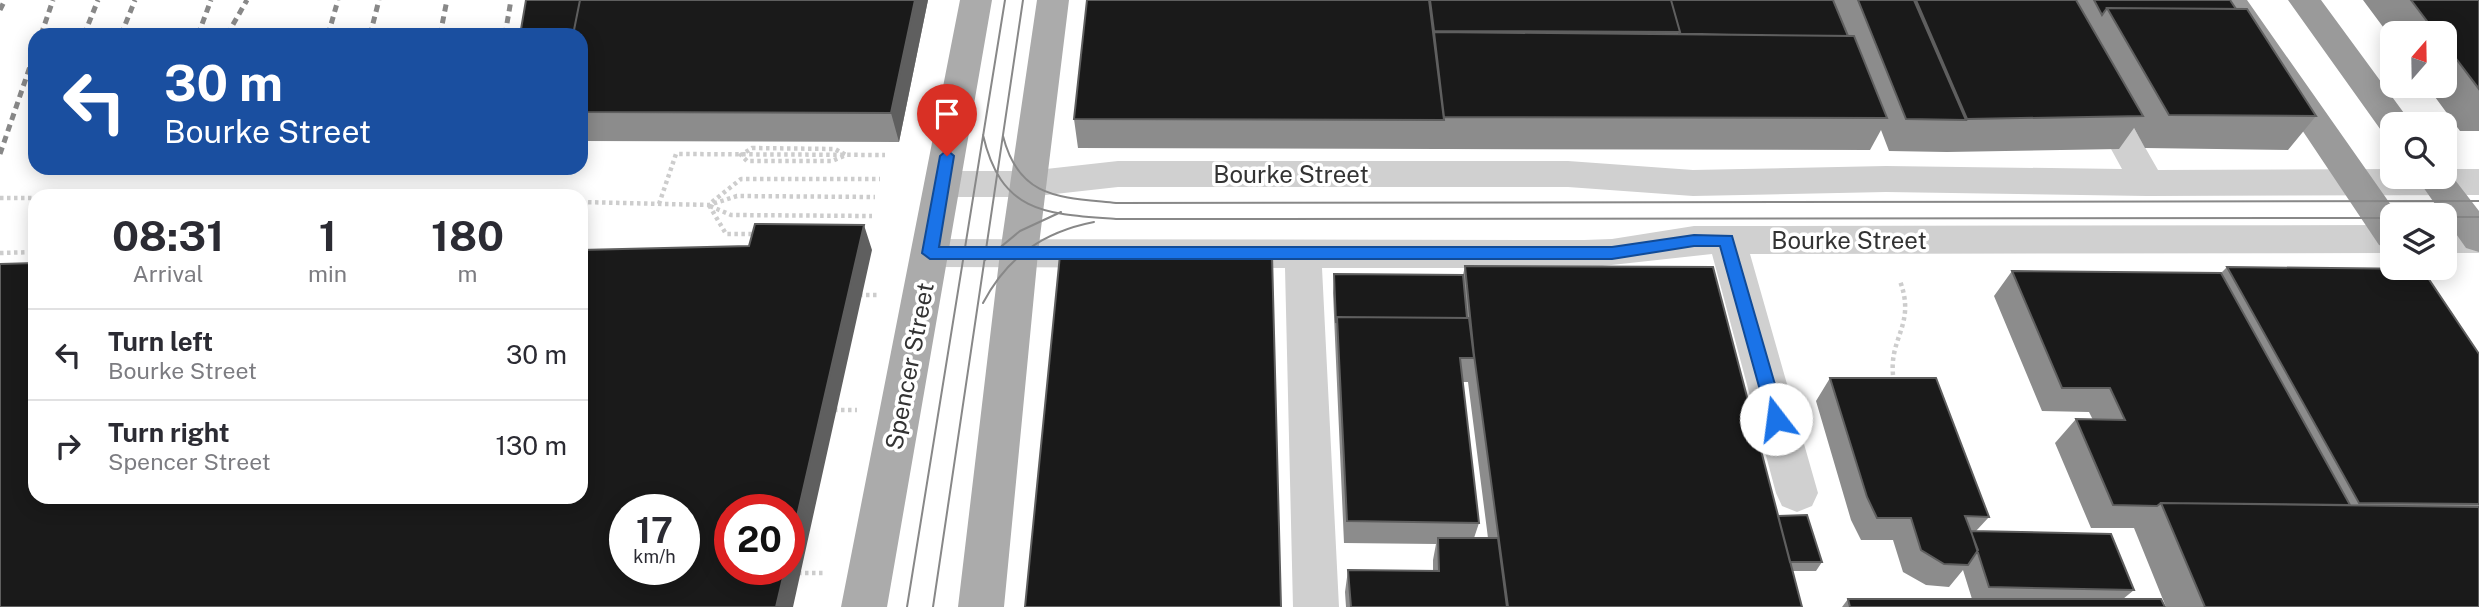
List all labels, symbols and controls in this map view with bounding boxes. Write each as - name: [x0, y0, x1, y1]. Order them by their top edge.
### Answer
- north arrow: [2380, 21, 2457, 98]
- map controls: [2380, 21, 2457, 280]
- text: 30 m: [164, 54, 283, 112]
- icon: left: [49, 56, 140, 147]
- pin: [917, 84, 977, 156]
- icon: arrive: [928, 95, 966, 133]
- button: search: [2380, 112, 2457, 189]
- text: Bourke Street: [164, 113, 371, 150]
- street label: Bourke Street: [1213, 160, 1369, 188]
- button: layers: [2380, 203, 2457, 280]
- text: 08:31: [112, 211, 224, 260]
- text: 1: [319, 211, 337, 260]
- text: 180: [431, 211, 504, 260]
- street label: Bourke Street: [1771, 226, 1927, 254]
- text: Arrival: [133, 260, 204, 287]
- text: min: [308, 260, 347, 287]
- text: m: [458, 260, 478, 287]
- street label: Spencer Street: [879, 280, 939, 452]
- text: Turn left: [108, 326, 213, 357]
- icon: left: [49, 336, 87, 374]
- text: 30 m: [506, 339, 567, 370]
- text: Bourke Street: [108, 357, 257, 384]
- position arrow: [1739, 382, 1813, 456]
- text: Turn right: [108, 417, 230, 448]
- icon: right: [49, 427, 87, 465]
- text: 130 m: [495, 430, 567, 461]
- text: Spencer Street: [108, 448, 271, 475]
- speed limit sign: 20: [714, 494, 805, 585]
- text: 17: [636, 510, 673, 551]
- text: km/h: [633, 546, 676, 567]

